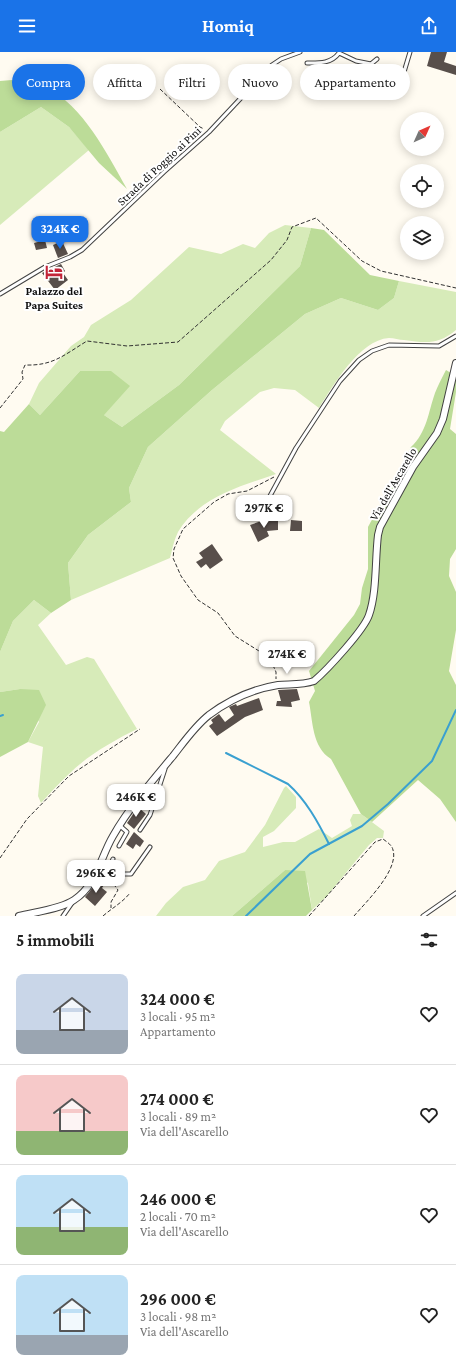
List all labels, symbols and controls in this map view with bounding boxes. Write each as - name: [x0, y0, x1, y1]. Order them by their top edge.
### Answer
- icon: menu: [16, 15, 38, 37]
- icon: share: [418, 15, 440, 37]
- text: Homiq: [202, 16, 254, 36]
- chip: Compra: [12, 64, 85, 100]
- chip: Affitta: [93, 64, 156, 100]
- chip: Filtri: [164, 64, 220, 100]
- chip: Nuovo: [228, 64, 292, 100]
- chip: Appartamento: [300, 64, 410, 100]
- north arrow: [400, 112, 444, 156]
- map controls: [400, 112, 444, 260]
- street label: Strada di Poggio ai Pini: [114, 124, 204, 208]
- button: locate: [400, 164, 444, 208]
- pin: 324K €: [27, 216, 93, 250]
- button: layers: [400, 216, 444, 260]
- text: 324K €: [40, 221, 80, 236]
- hotel icon: Palazzo del Papa Suites: [44, 262, 64, 282]
- place label: Palazzo del Papa Suites: [25, 284, 83, 312]
- street label: Via dell'Ascarello: [366, 445, 420, 523]
- pin: 297K €: [231, 495, 297, 529]
- text: 297K €: [244, 500, 284, 515]
- pin: 274K €: [254, 641, 320, 675]
- text: 274K €: [268, 646, 306, 661]
- pin: 246K €: [103, 784, 169, 818]
- text: 246K €: [116, 789, 156, 804]
- pin: 296K €: [63, 860, 129, 894]
- text: 296K €: [76, 865, 116, 880]
- icon: filters: [418, 929, 440, 951]
- text: 5 immobili: [16, 931, 94, 950]
- icon: home: [48, 990, 96, 1038]
- text: 324 000 €: [140, 990, 215, 1009]
- icon: heart: [418, 1003, 440, 1025]
- text: 3 locali · 95 m²: [140, 1009, 215, 1024]
- text: Appartamento: [140, 1024, 216, 1039]
- text: 274 000 €: [140, 1090, 214, 1109]
- icon: home: [48, 1091, 96, 1139]
- icon: heart: [418, 1104, 440, 1126]
- text: 3 locali · 89 m²: [140, 1109, 216, 1124]
- text: Via dell'Ascarello: [140, 1124, 229, 1139]
- text: 246 000 €: [140, 1190, 216, 1209]
- icon: home: [48, 1191, 96, 1239]
- icon: heart: [418, 1204, 440, 1226]
- text: 2 locali · 70 m²: [140, 1209, 216, 1224]
- text: Via dell'Ascarello: [140, 1224, 229, 1239]
- text: 296 000 €: [140, 1290, 216, 1309]
- icon: home: [48, 1291, 96, 1339]
- icon: heart: [418, 1304, 440, 1326]
- text: 3 locali · 98 m²: [140, 1309, 216, 1324]
- text: Via dell'Ascarello: [140, 1324, 229, 1339]

